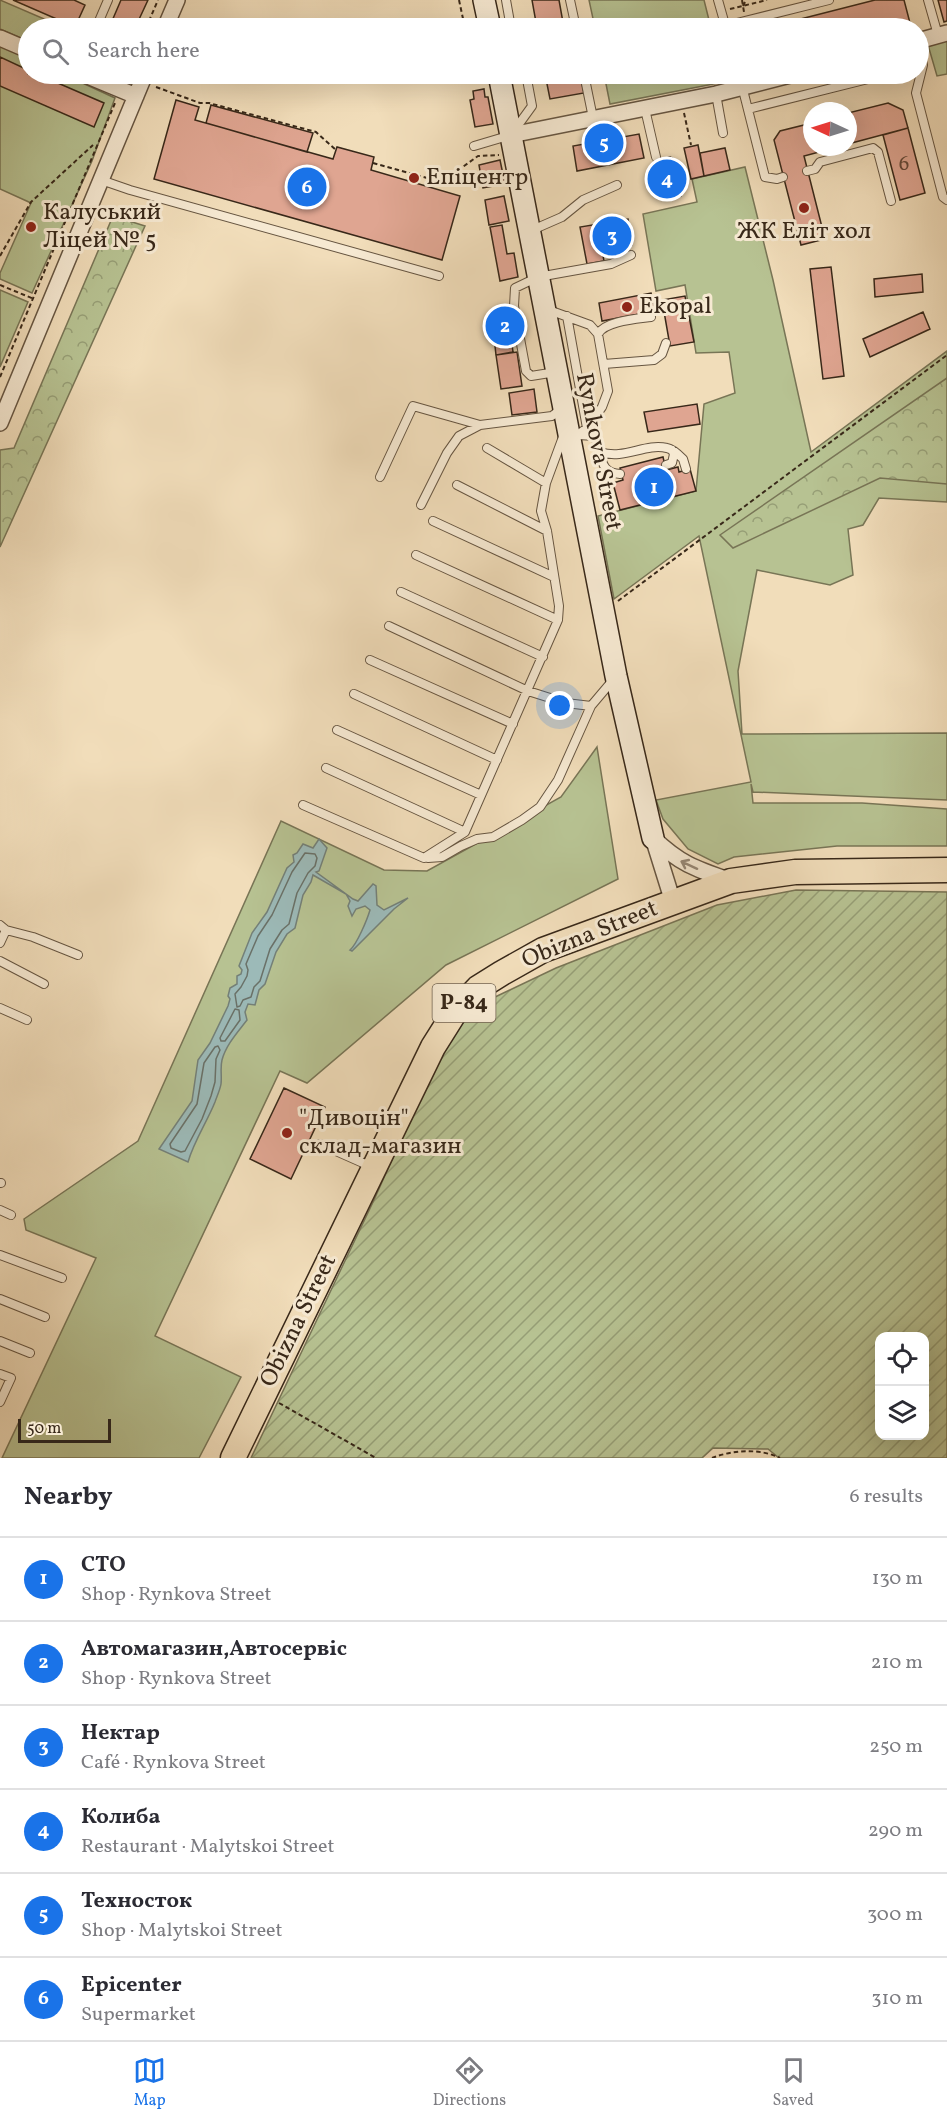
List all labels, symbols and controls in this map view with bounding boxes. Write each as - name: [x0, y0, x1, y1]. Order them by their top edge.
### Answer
- search box: [18, 18, 929, 84]
- icon: search: [39, 35, 72, 68]
- text: Search here: [87, 36, 200, 67]
- north arrow: [803, 102, 857, 156]
- pin: 5: [584, 120, 624, 166]
- house number: 6: [899, 150, 909, 179]
- pin: 4: [648, 156, 686, 201]
- place label: Епіцентр: [426, 161, 528, 195]
- pin: 6: [288, 164, 326, 210]
- marker: Епіцентр: [407, 171, 421, 185]
- place label: Калуський Ліцей № 5: [43, 196, 161, 258]
- marker: ЖК Еліт хол: [797, 201, 811, 215]
- pin: 3: [592, 214, 632, 258]
- place label: ЖК Еліт хол: [737, 215, 871, 249]
- marker: Калуський Ліцей № 5: [24, 220, 38, 234]
- place label: Ekopal: [639, 290, 712, 324]
- marker: Ekopal: [620, 300, 634, 314]
- pin: 2: [486, 304, 524, 348]
- street label: Rynkova Street: [566, 370, 630, 534]
- pin: 1: [634, 464, 674, 510]
- your location: [545, 691, 574, 720]
- one-way arrow: [680, 859, 698, 871]
- street label: Obizna Street: [517, 892, 663, 978]
- road number: Р-84: [432, 984, 496, 1022]
- place label: "Дивоцін" склад-магазин: [299, 1102, 462, 1164]
- marker: "Дивоцін" склад-магазин: [280, 1126, 294, 1140]
- street label: Obizna Street: [252, 1249, 346, 1393]
- map controls: [875, 1332, 929, 1440]
- button: locate: [875, 1332, 929, 1386]
- button: layers: [875, 1386, 929, 1440]
- scale bar: [18, 1416, 111, 1444]
- text: 50 m: [27, 1418, 61, 1440]
- text: Nearby: [24, 1479, 113, 1515]
- text: 6 results: [850, 1483, 923, 1511]
- text: СТО: [81, 1550, 126, 1581]
- text: 1: [39, 1565, 48, 1593]
- text: 130 m: [872, 1565, 923, 1593]
- text: Shop · Rynkova Street: [81, 1581, 272, 1609]
- text: Автомагазин,Автосервіс: [81, 1634, 347, 1665]
- text: 2: [38, 1649, 49, 1677]
- text: 210 m: [871, 1649, 923, 1677]
- text: Shop · Rynkova Street: [81, 1665, 272, 1693]
- text: Нектар: [81, 1718, 160, 1749]
- text: 3: [38, 1733, 49, 1761]
- text: 250 m: [869, 1733, 923, 1761]
- text: Café · Rynkova Street: [81, 1749, 266, 1777]
- text: Колиба: [81, 1802, 160, 1833]
- text: 4: [37, 1817, 50, 1845]
- text: 290 m: [868, 1817, 923, 1845]
- text: Restaurant · Malytskoi Street: [81, 1833, 334, 1861]
- text: Техносток: [81, 1886, 192, 1917]
- text: 5: [39, 1901, 48, 1929]
- text: 300 m: [867, 1901, 923, 1929]
- text: Shop · Malytskoi Street: [81, 1917, 283, 1945]
- text: Epicenter: [81, 1970, 182, 2001]
- text: 6: [38, 1985, 49, 2013]
- text: 310 m: [871, 1985, 923, 2013]
- text: Supermarket: [81, 2001, 196, 2029]
- tab: Map: [133, 2054, 166, 2112]
- tab: Directions: [433, 2054, 506, 2112]
- tab: Saved: [773, 2054, 814, 2112]

